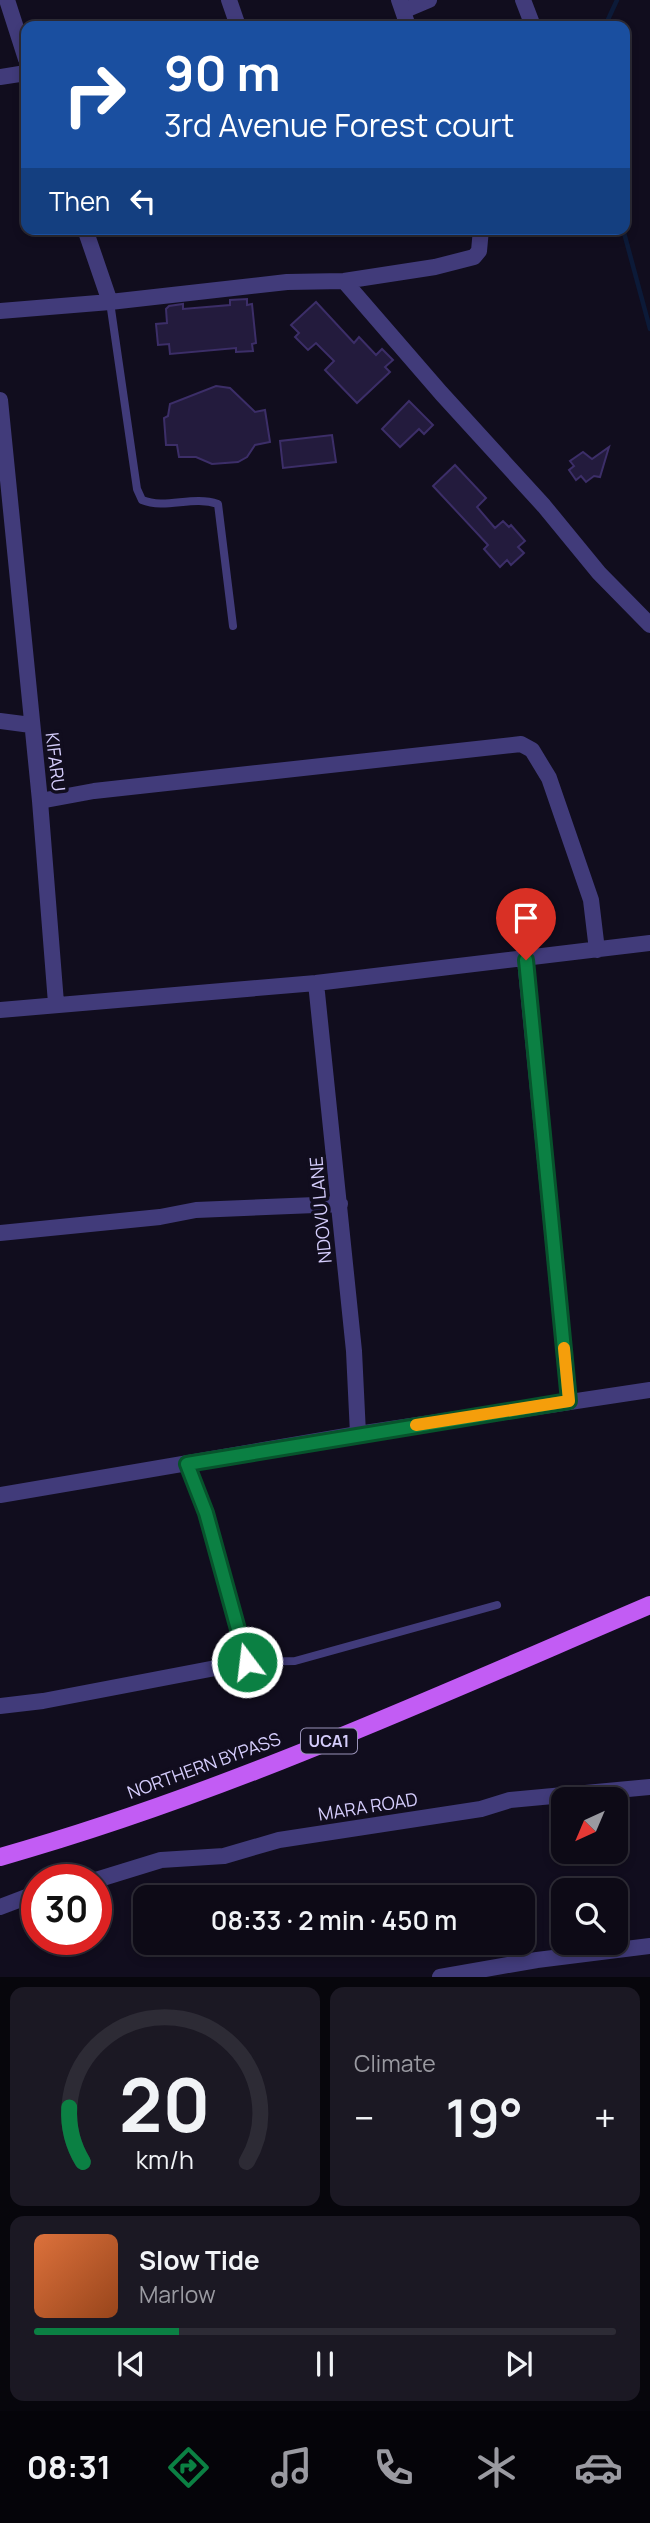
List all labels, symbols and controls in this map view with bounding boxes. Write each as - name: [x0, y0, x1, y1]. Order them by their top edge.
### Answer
- text: 90 m: [164, 39, 281, 106]
- icon: right: [49, 49, 140, 140]
- text: 3rd Avenue Forest court: [164, 103, 514, 147]
- icon: left: [124, 182, 162, 220]
- text: Then: [49, 183, 110, 219]
- street label: KIFARU: [40, 731, 72, 793]
- pin: [496, 888, 556, 960]
- icon: arrive: [507, 899, 545, 937]
- street label: NDOVU LANE: [303, 1156, 337, 1265]
- position arrow: [210, 1625, 284, 1699]
- street label: NORTHERN BYPASS: [124, 1726, 284, 1804]
- road number: UCA1: [301, 1728, 357, 1754]
- street label: MARA ROAD: [316, 1786, 419, 1826]
- north arrow: [551, 1787, 628, 1864]
- map controls: [551, 1787, 628, 1955]
- speed limit sign: 30: [21, 1864, 112, 1955]
- button: search: [551, 1878, 628, 1955]
- text: 08:33 · 2 min · 450 m: [211, 1902, 457, 1938]
- text: Climate: [354, 2047, 436, 2079]
- text: 20: [119, 2055, 211, 2155]
- text: 19°: [445, 2082, 523, 2153]
- text: −: [354, 2091, 375, 2143]
- text: +: [594, 2091, 616, 2143]
- text: km/h: [136, 2142, 194, 2177]
- text: Slow Tide: [139, 2242, 260, 2278]
- text: Marlow: [139, 2278, 216, 2310]
- icon: previous: [112, 2345, 150, 2383]
- icon: pause: [306, 2345, 344, 2383]
- icon: next: [500, 2345, 538, 2383]
- icon: directions: [164, 2443, 213, 2492]
- icon: music: [267, 2443, 316, 2492]
- icon: phone: [369, 2443, 418, 2492]
- icon: climate: [472, 2443, 521, 2492]
- icon: car: [574, 2443, 623, 2492]
- text: 08:31: [27, 2445, 111, 2489]

